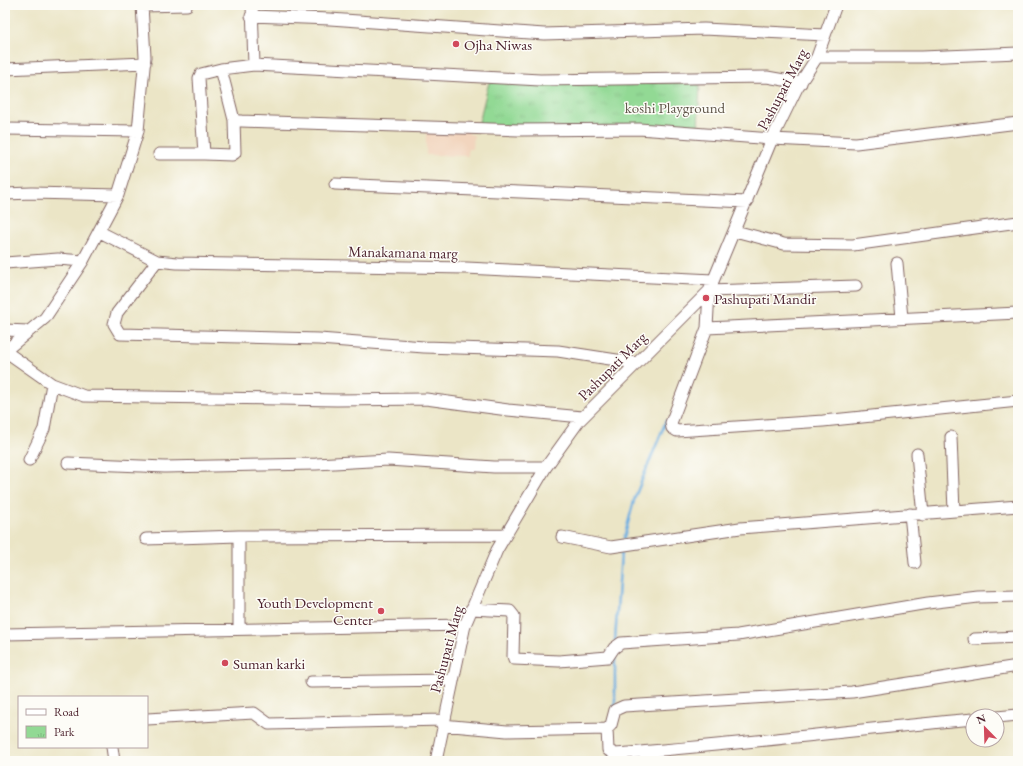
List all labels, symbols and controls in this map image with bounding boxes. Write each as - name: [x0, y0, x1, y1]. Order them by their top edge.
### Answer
- place label: Ojha Niwas: [464, 35, 532, 54]
- marker: Ojha Niwas: [451, 39, 461, 49]
- street label: Pashupati Marg: [753, 45, 812, 133]
- park label: koshi Playground: [625, 98, 726, 117]
- street label: Manakamana marg: [348, 242, 459, 262]
- place label: Pashupati Mandir: [714, 289, 816, 308]
- marker: Pashupati Mandir: [701, 293, 711, 303]
- street label: Pashupati Marg: [574, 327, 651, 404]
- place label: Youth Development Center: [257, 593, 373, 629]
- street label: Pashupati Marg: [425, 603, 467, 695]
- marker: Youth Development Center: [376, 606, 386, 616]
- place label: Suman karki: [233, 654, 306, 673]
- marker: Suman karki: [220, 658, 230, 668]
- legend: [18, 696, 148, 748]
- text: Road: [54, 704, 80, 720]
- north arrow: [965, 708, 1005, 748]
- text: N: [974, 711, 988, 727]
- text: Park: [54, 724, 75, 740]

